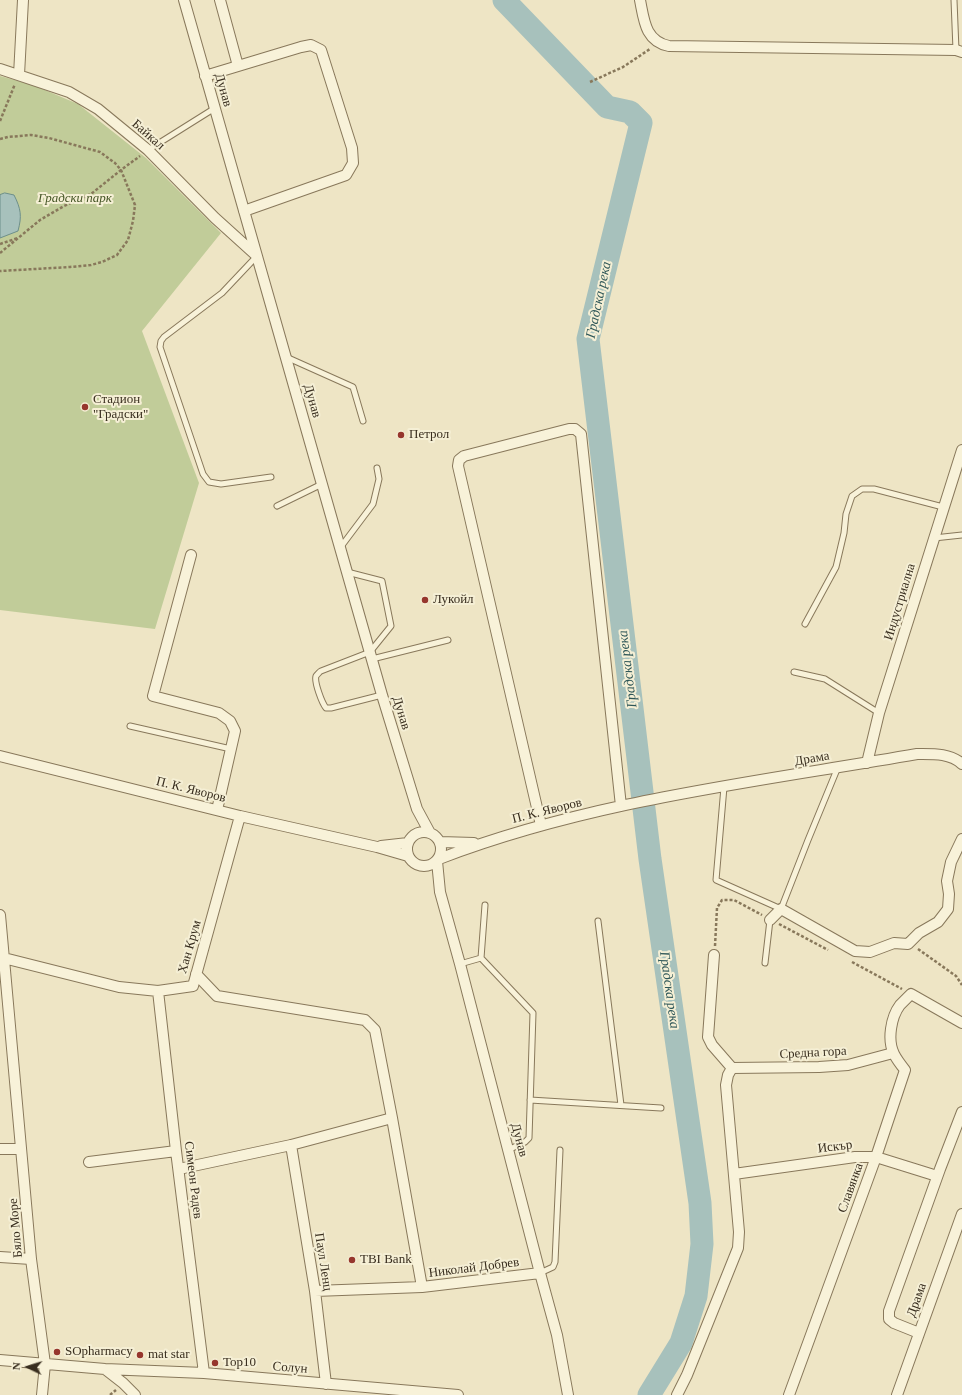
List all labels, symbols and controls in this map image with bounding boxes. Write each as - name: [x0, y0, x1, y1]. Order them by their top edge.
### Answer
- street label: Дунав: [211, 71, 235, 109]
- street label: Байкал: [128, 116, 168, 154]
- park label: Градски парк: [38, 191, 112, 207]
- water label: Градска река: [583, 260, 615, 340]
- street label: Дунав: [300, 382, 324, 420]
- place label: Стадион "Градски": [93, 392, 148, 423]
- marker: Стадион "Градски": [80, 402, 90, 412]
- place label: Петрол: [409, 427, 449, 443]
- marker: Петрол: [396, 430, 406, 440]
- street label: Индустриална: [881, 562, 919, 642]
- place label: Лукойл: [433, 592, 474, 608]
- marker: Лукойл: [420, 595, 430, 605]
- water label: Градска река: [615, 629, 641, 709]
- street label: Дунав: [389, 694, 413, 732]
- street label: Драма: [793, 748, 831, 770]
- street label: П. К. Яворов: [154, 774, 228, 806]
- street label: П. К. Яворов: [510, 795, 584, 827]
- street label: Хан Крум: [175, 918, 205, 976]
- water label: Градска река: [655, 950, 683, 1030]
- street label: Средна гора: [779, 1043, 847, 1063]
- street label: Дунав: [507, 1121, 531, 1159]
- street label: Искър: [817, 1137, 853, 1157]
- street label: Симеон Радев: [181, 1140, 205, 1220]
- street label: Славянка: [835, 1161, 867, 1215]
- street label: Бяло Море: [6, 1198, 26, 1258]
- street label: Паул Ленц: [311, 1232, 335, 1292]
- place label: TBI Bank: [360, 1252, 412, 1268]
- marker: TBI Bank: [347, 1255, 357, 1265]
- street label: Николай Добрев: [428, 1255, 520, 1281]
- street label: Драма: [904, 1281, 930, 1319]
- place label: SOpharmacy: [65, 1344, 133, 1360]
- north arrow: [8, 1347, 48, 1387]
- marker: SOpharmacy: [52, 1347, 62, 1357]
- place label: mat star: [148, 1347, 190, 1363]
- marker: mat star: [135, 1350, 145, 1360]
- place label: Top10: [223, 1355, 256, 1371]
- marker: Top10: [210, 1358, 220, 1368]
- street label: Солун: [272, 1359, 308, 1377]
- text: N: [10, 1362, 22, 1371]

